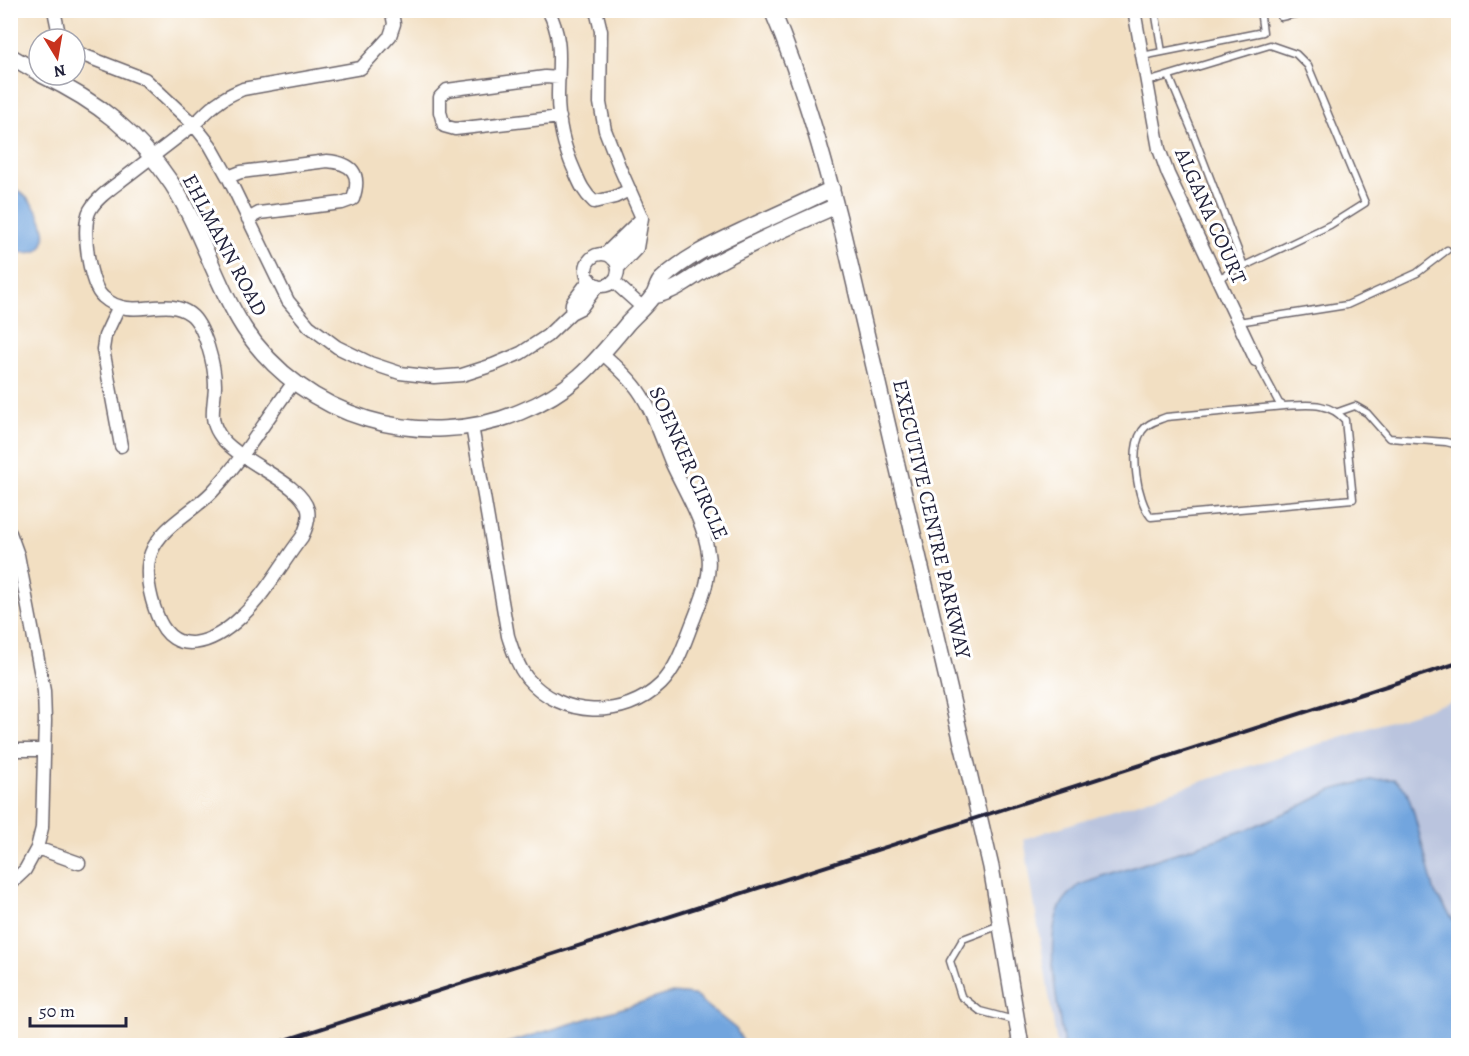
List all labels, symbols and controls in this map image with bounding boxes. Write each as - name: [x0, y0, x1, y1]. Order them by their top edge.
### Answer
- north arrow: [27, 27, 87, 87]
- text: N: [52, 59, 67, 83]
- street label: ALGANA COURT: [1168, 142, 1254, 289]
- street label: EHLMANN ROAD: [176, 169, 274, 321]
- street label: EXECUTIVE CENTRE PARKWAY: [886, 377, 978, 662]
- street label: SOENKER CIRCLE: [643, 382, 735, 544]
- scale bar: [30, 990, 126, 1028]
- text: 50 m: [39, 999, 75, 1023]

